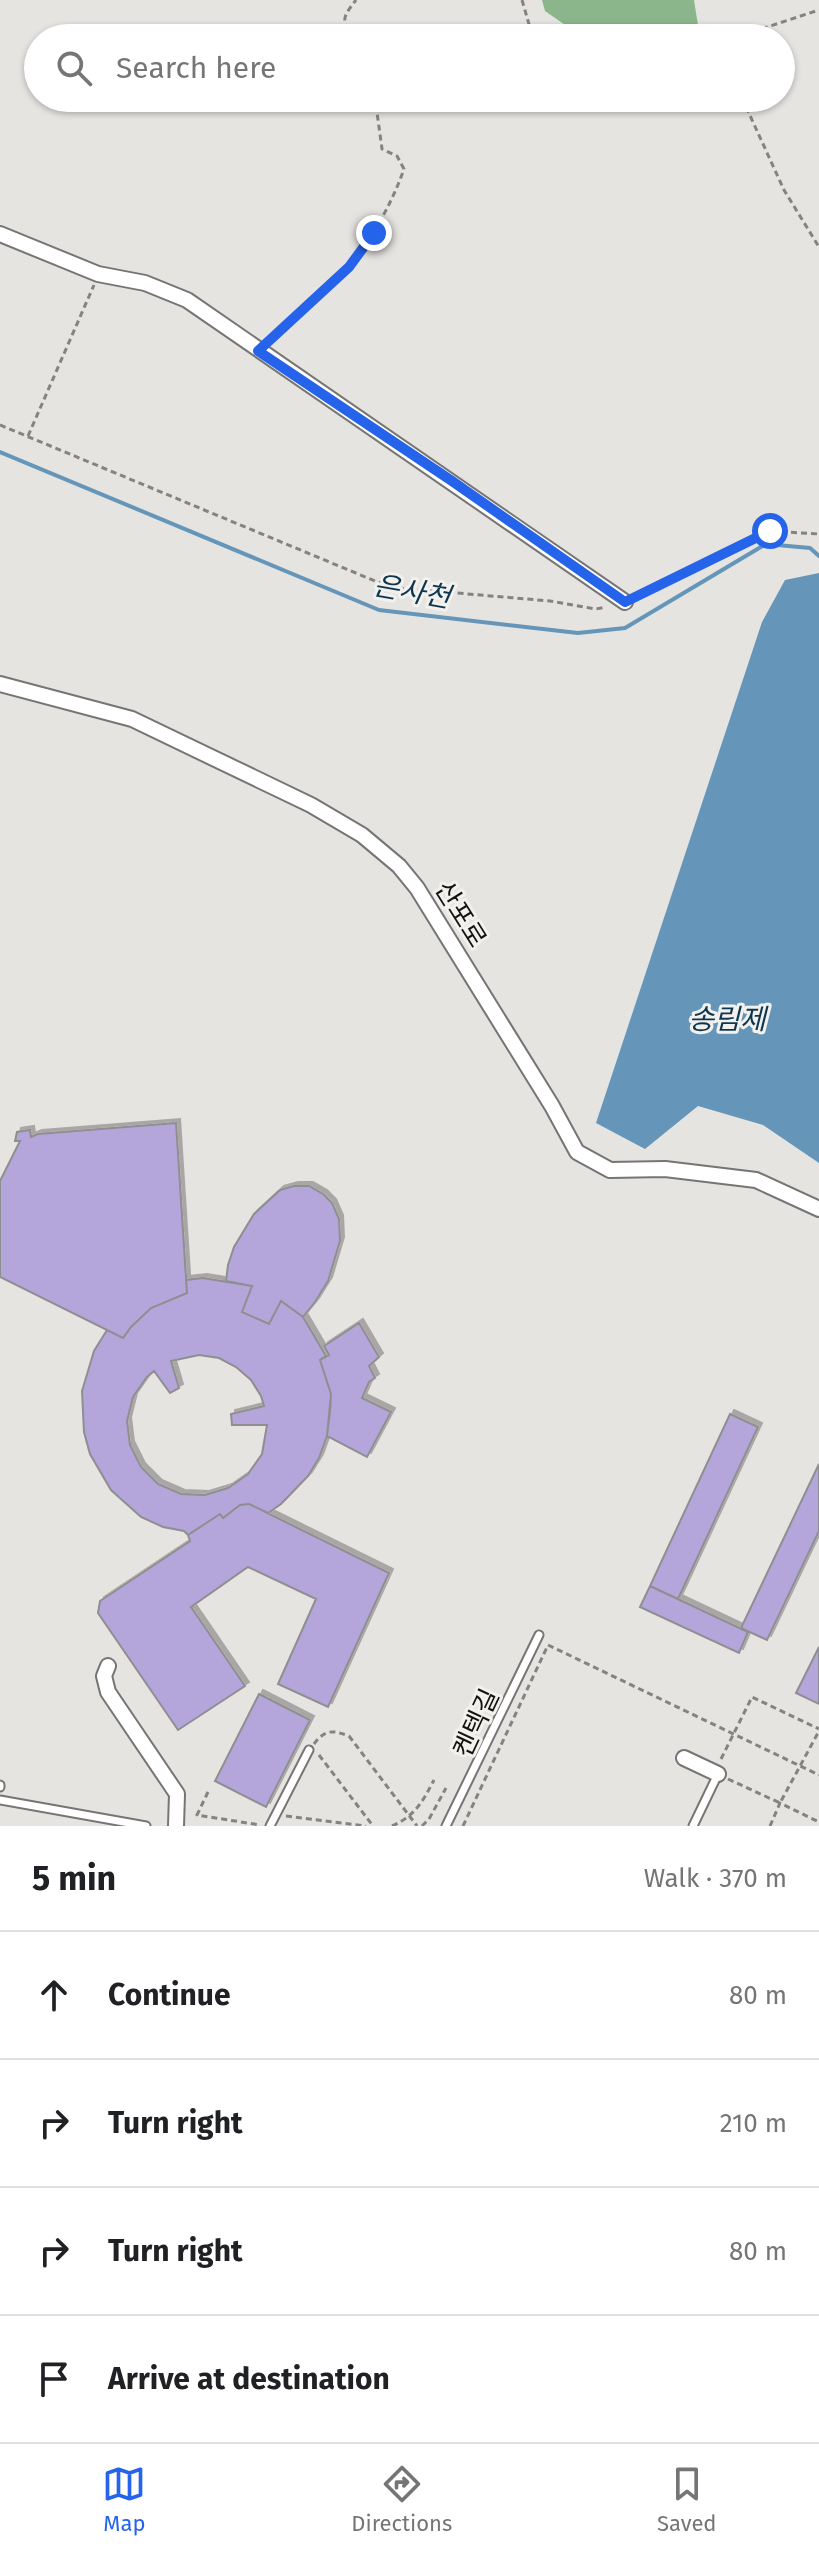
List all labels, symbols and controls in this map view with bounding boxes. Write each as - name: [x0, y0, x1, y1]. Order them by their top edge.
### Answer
- search box: [24, 24, 795, 112]
- icon: search: [52, 46, 96, 90]
- text: Search here: [116, 50, 276, 86]
- route end: [356, 215, 392, 251]
- route start: [752, 513, 788, 549]
- water label: 은사천: [371, 569, 456, 615]
- street label: 산포로: [428, 876, 493, 953]
- water label: 송림제: [688, 1003, 769, 1036]
- street label: 켄텍길: [447, 1684, 506, 1762]
- text: 5 min: [32, 1858, 116, 1899]
- text: Walk · 370 m: [644, 1863, 787, 1894]
- icon: ahead: [32, 1973, 76, 2017]
- text: Continue: [108, 1977, 231, 2013]
- text: 80 m: [729, 1980, 787, 2011]
- icon: right: [32, 2101, 76, 2145]
- text: Turn right: [108, 2105, 243, 2141]
- text: 210 m: [720, 2108, 787, 2139]
- icon: right: [32, 2229, 76, 2273]
- text: Turn right: [108, 2233, 243, 2269]
- text: 80 m: [729, 2236, 787, 2267]
- icon: arrive: [32, 2357, 76, 2401]
- text: Arrive at destination: [108, 2361, 390, 2397]
- tab: Map: [102, 2462, 146, 2537]
- tab: Directions: [351, 2462, 452, 2537]
- tab: Saved: [657, 2462, 717, 2537]

